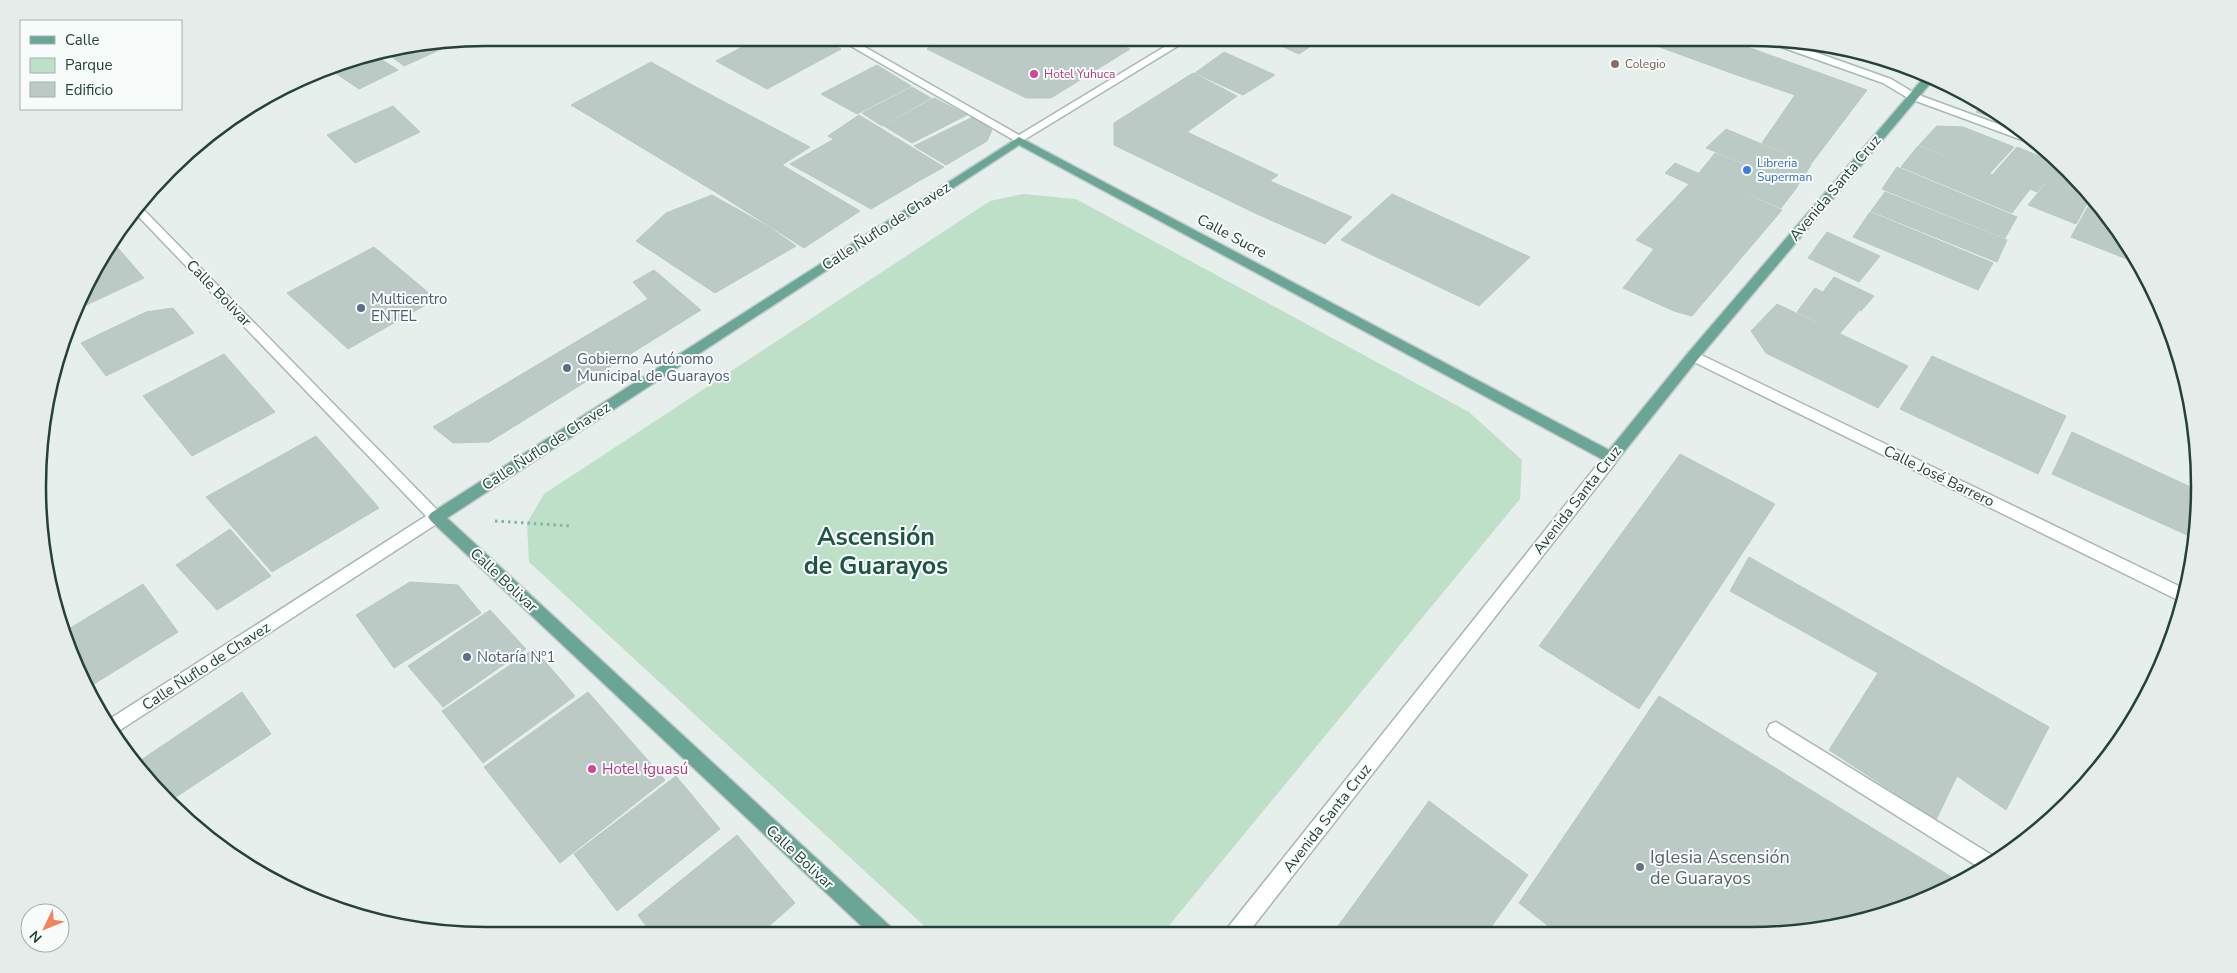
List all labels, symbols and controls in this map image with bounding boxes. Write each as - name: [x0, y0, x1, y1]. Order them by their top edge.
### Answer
- legend: [20, 20, 182, 110]
- text: Calle: [65, 30, 100, 50]
- text: Parque: [65, 55, 113, 75]
- place label: Colegio: [1625, 56, 1666, 72]
- marker: Colegio: [1609, 58, 1621, 70]
- place label: Hotel Yuhuca: [1044, 66, 1115, 82]
- marker: Hotel Yuhuca: [1028, 68, 1040, 80]
- text: Edificio: [65, 80, 113, 100]
- street label: Avenida Santa Cruz: [1785, 131, 1885, 245]
- place label: Libreria Superman: [1757, 155, 1812, 185]
- marker: Libreria Superman: [1741, 164, 1753, 176]
- street label: Calle Ñuflo de Chavez: [818, 177, 954, 275]
- street label: Calle Sucre: [1194, 209, 1270, 263]
- street label: Calle Bolivar: [182, 255, 256, 331]
- place label: Multicentro ENTEL: [371, 289, 447, 326]
- marker: Multicentro ENTEL: [355, 302, 367, 314]
- place label: Gobierno Autónomo Municipal de Guarayos: [577, 349, 730, 386]
- marker: Gobierno Autónomo Municipal de Guarayos: [561, 362, 573, 374]
- street label: Calle Ñuflo de Chavez: [478, 397, 614, 495]
- street label: Calle José Barrero: [1880, 440, 1998, 512]
- street label: Avenida Santa Cruz: [1528, 442, 1626, 558]
- district label: Ascensión de Guarayos: [804, 520, 948, 583]
- street label: Calle Bolivar: [466, 543, 543, 617]
- street label: Calle Ñuflo de Chavez: [138, 617, 274, 715]
- place label: Notaría Nº1: [477, 647, 555, 667]
- marker: Notaría Nº1: [461, 651, 473, 663]
- place label: Hotel Ɨguasú: [602, 759, 688, 779]
- street label: Avenida Santa Cruz: [1278, 760, 1376, 876]
- marker: Hotel Ɨguasú: [586, 763, 598, 775]
- street label: Calle Bolivar: [762, 820, 839, 894]
- place label: Iglesia Ascensión de Guarayos: [1650, 845, 1790, 890]
- marker: Iglesia Ascensión de Guarayos: [1634, 861, 1646, 873]
- north arrow: [20, 903, 70, 953]
- text: N: [25, 926, 46, 947]

